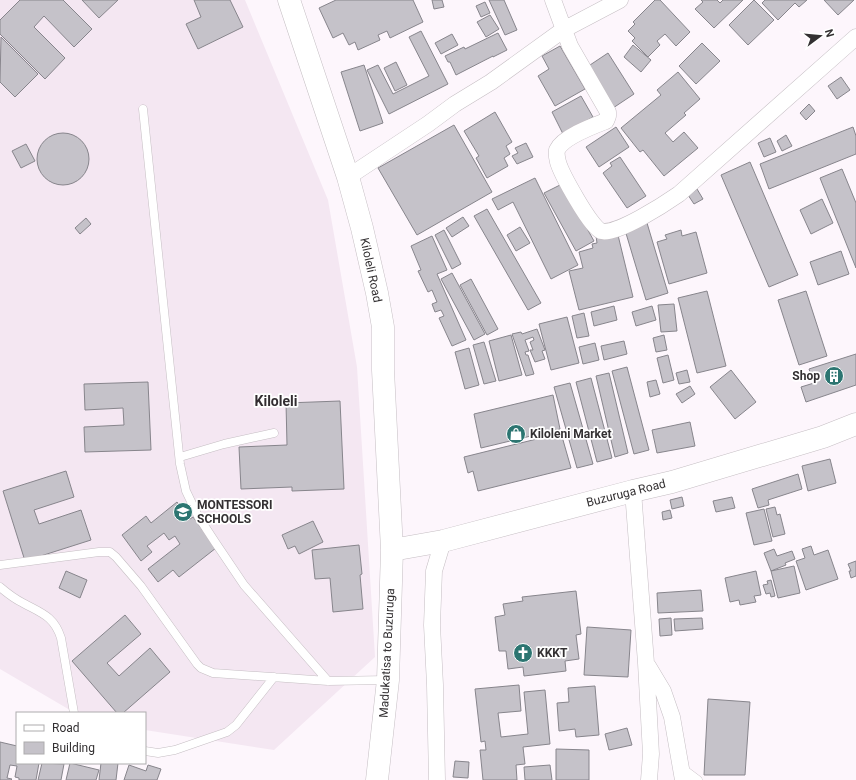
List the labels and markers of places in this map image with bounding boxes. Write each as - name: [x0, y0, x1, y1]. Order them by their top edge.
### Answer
- building icon: Shop: [823, 365, 845, 387]
- place label: Shop: [792, 369, 820, 383]
- shop icon: Kiloleni Market: [505, 423, 527, 445]
- place label: Kiloleni Market: [530, 427, 611, 441]
- place label: MONTESSORI SCHOOLS: [197, 498, 273, 526]
- school or university icon: MONTESSORI SCHOOLS: [172, 501, 194, 523]
- church icon: KKKT: [512, 642, 534, 664]
- place label: KKKT: [537, 646, 568, 660]

